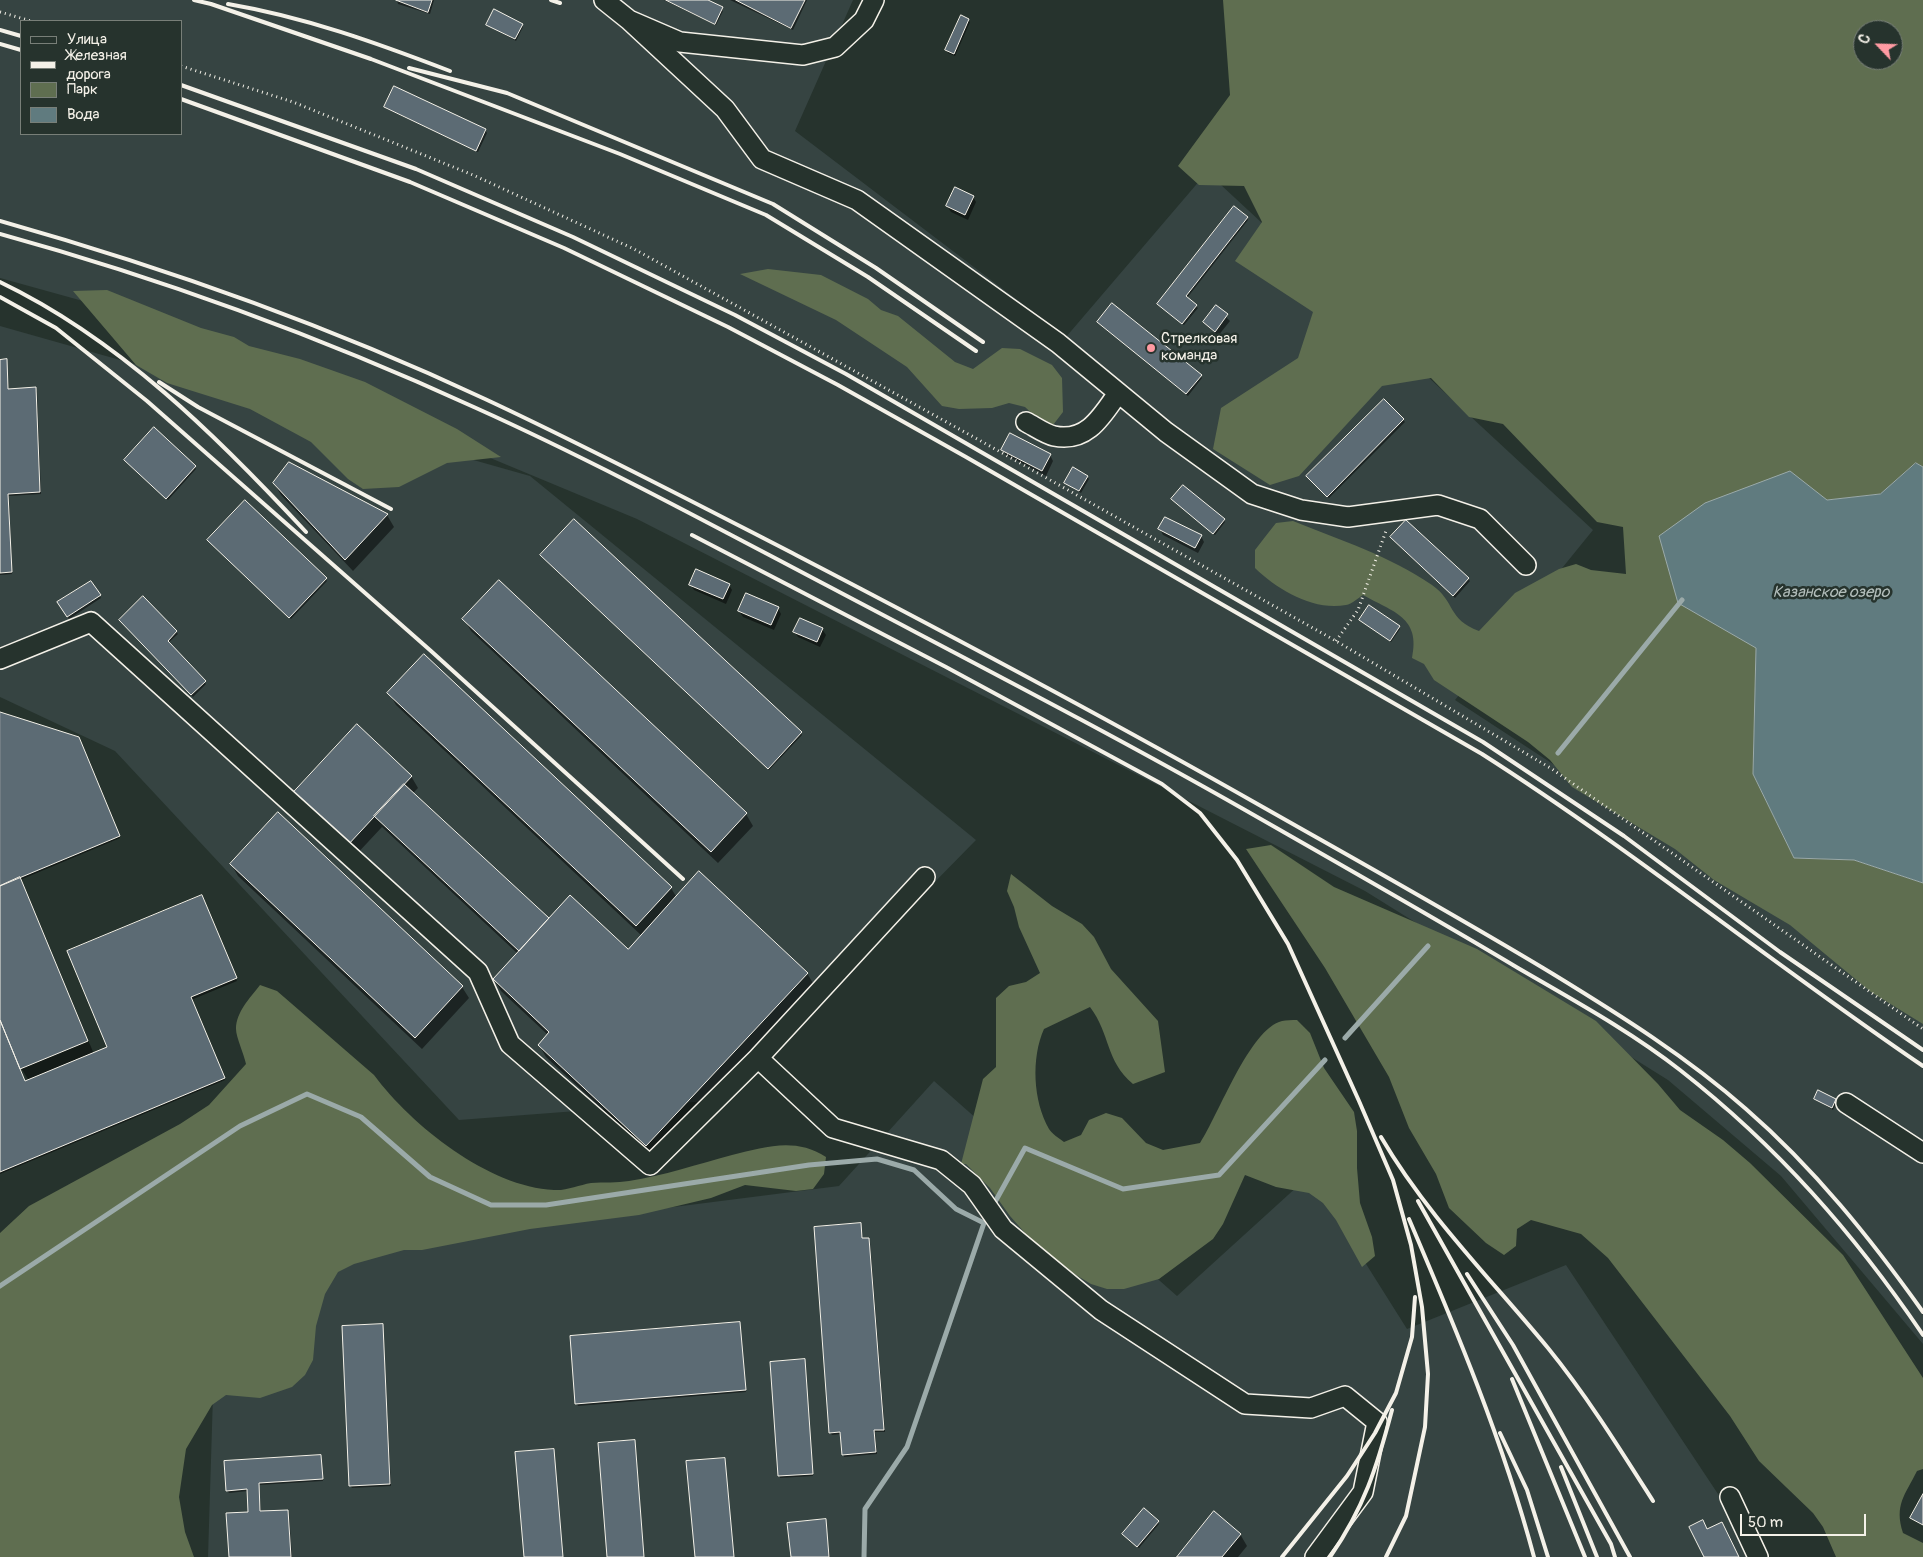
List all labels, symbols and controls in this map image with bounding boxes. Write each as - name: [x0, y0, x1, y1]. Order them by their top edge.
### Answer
- legend: [20, 20, 182, 135]
- north arrow: [1853, 20, 1903, 70]
- text: Улица: [67, 30, 107, 49]
- text: С: [1855, 32, 1874, 47]
- text: Железная дорога: [66, 46, 127, 84]
- text: Парк: [67, 80, 98, 99]
- text: Вода: [67, 105, 100, 124]
- place label: Стрелковая команда: [1161, 330, 1237, 365]
- marker: Стрелковая команда: [1145, 342, 1157, 354]
- water label: Казанское озеро: [1773, 583, 1889, 603]
- scale bar: [1743, 1504, 1869, 1536]
- text: 50 m: [1748, 1513, 1783, 1532]

